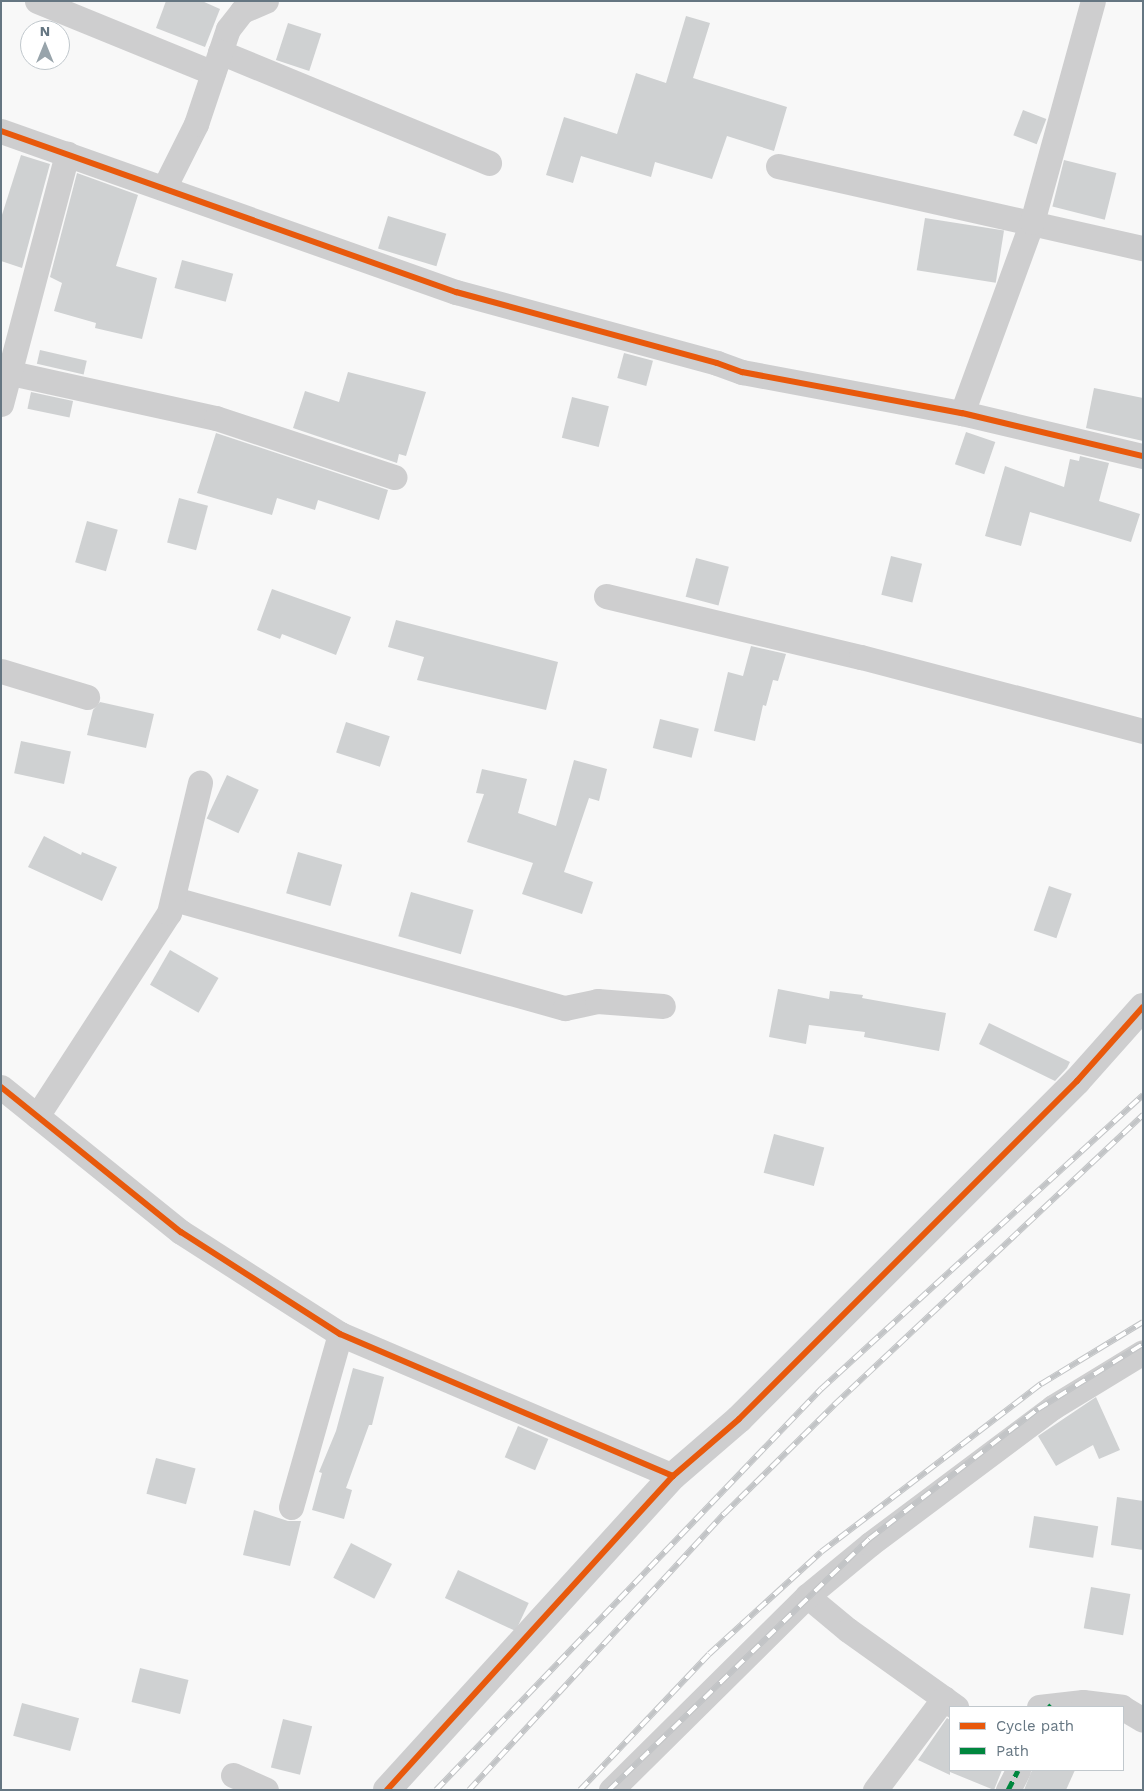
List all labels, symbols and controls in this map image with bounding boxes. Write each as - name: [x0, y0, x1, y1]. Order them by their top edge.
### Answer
- north arrow: [20, 20, 70, 70]
- text: N: [40, 23, 50, 39]
- legend: [949, 1706, 1124, 1771]
- text: Cycle path: [996, 1717, 1074, 1735]
- text: Path: [996, 1742, 1029, 1760]

